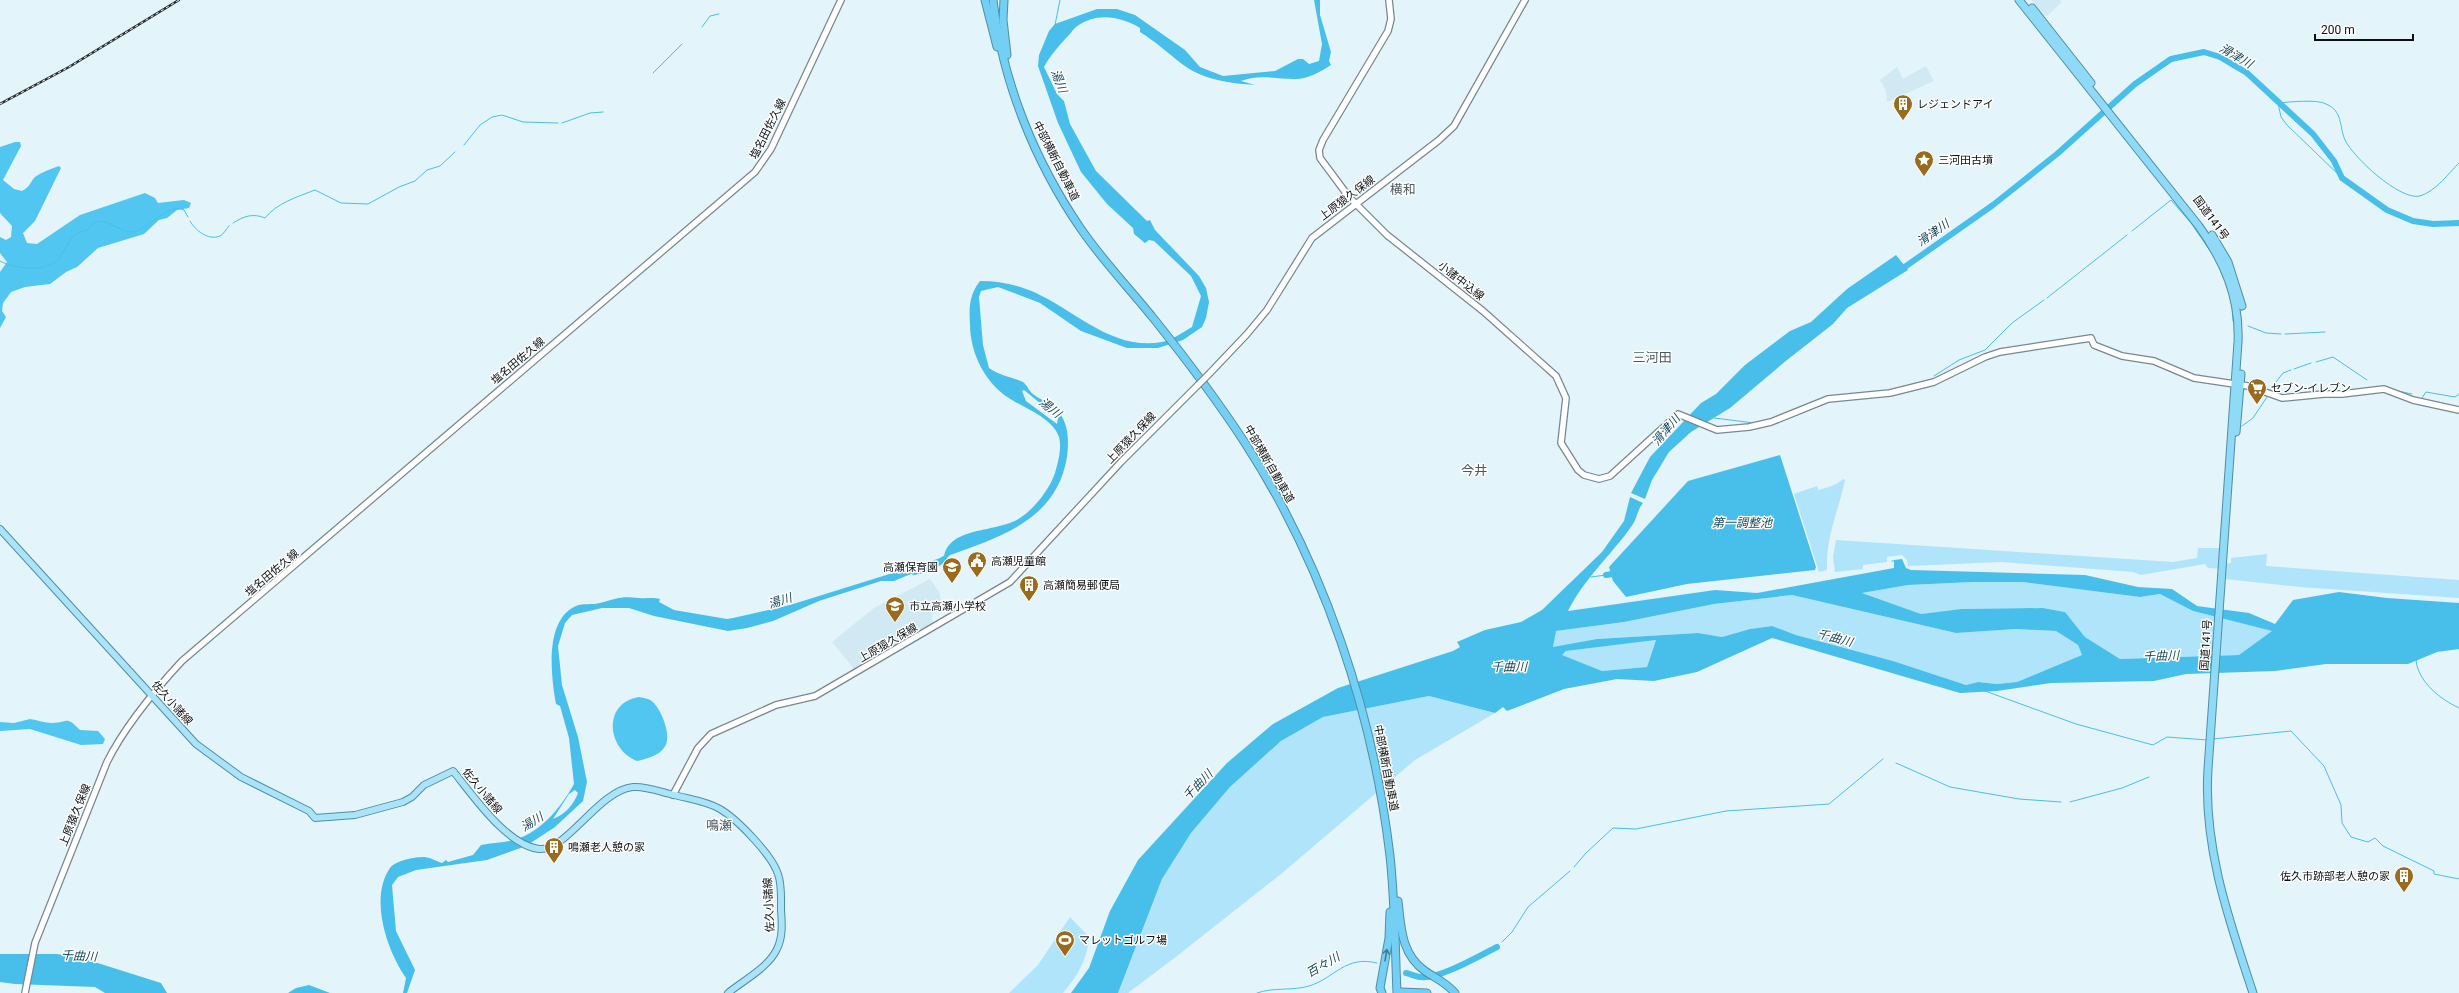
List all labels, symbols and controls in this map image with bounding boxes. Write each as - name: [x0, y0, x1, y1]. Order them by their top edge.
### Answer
- scale bar: [2315, 16, 2413, 42]
- text: 200 m: [2321, 23, 2355, 37]
- water label: 滑津川: [2217, 41, 2257, 72]
- water label: 湯川: [1048, 67, 1071, 97]
- building icon: レジェンドアイ: [1892, 93, 1914, 121]
- street label: 塩名田佐久線: [747, 97, 789, 161]
- place label: レジェンドアイ: [1917, 98, 1993, 111]
- street label: 中部横断自動車道: [1030, 119, 1082, 203]
- place icon: 三河田古墳: [1913, 149, 1935, 177]
- place label: 三河田古墳: [1938, 154, 1993, 167]
- street label: 上原猿久保線: [1317, 173, 1377, 223]
- district label: 横和: [1390, 182, 1416, 197]
- street label: 国道141号: [2190, 194, 2232, 242]
- water label: 滑津川: [1914, 216, 1953, 249]
- street label: 小諸中込線: [1435, 259, 1487, 303]
- street label: 塩名田佐久線: [489, 335, 547, 387]
- district label: 三河田: [1632, 350, 1672, 365]
- supermarket icon: セブン-イレブン: [2246, 377, 2268, 405]
- place label: セブン-イレブン: [2271, 382, 2351, 395]
- water label: 湯川: [1036, 395, 1065, 422]
- street label: 上原猿久保線: [1103, 410, 1159, 466]
- water label: 滑津川: [1649, 410, 1684, 448]
- street label: 中部横断自動車道: [1241, 423, 1297, 505]
- district label: 今井: [1461, 463, 1487, 478]
- water label: 第一調整池: [1712, 516, 1773, 530]
- street label: 塩名田佐久線: [243, 547, 301, 599]
- public building icon: 高瀬児童館: [966, 550, 988, 578]
- place label: 高瀬児童館: [991, 555, 1046, 568]
- school or university icon: 高瀬保育園: [941, 556, 963, 584]
- place label: 高瀬保育園: [883, 561, 938, 574]
- building icon: 高瀬簡易郵便局: [1018, 574, 1040, 602]
- place label: 高瀬簡易郵便局: [1043, 579, 1120, 592]
- water label: 湯川: [766, 590, 795, 611]
- school or university icon: 市立高瀬小学校: [884, 595, 906, 623]
- place label: 市立高瀬小学校: [909, 600, 986, 613]
- street label: 国道141号: [2198, 619, 2214, 671]
- street label: 上原猿久保線: [856, 621, 920, 665]
- water label: 千曲川: [1816, 627, 1856, 650]
- water label: 千曲川: [2143, 648, 2181, 664]
- water label: 千曲川: [1491, 660, 1529, 674]
- street label: 佐久小諸線: [149, 678, 195, 728]
- street label: 中部横断自動車道: [1371, 724, 1401, 812]
- street label: 佐久小諸線: [459, 766, 505, 816]
- water label: 千曲川: [1180, 766, 1217, 803]
- street label: 上原猿久保線: [57, 782, 93, 848]
- water label: 湯川: [518, 809, 548, 834]
- district label: 鳴瀬: [706, 818, 732, 833]
- building icon: 鳴瀬老人憩の家: [543, 836, 565, 864]
- place label: 鳴瀬老人憩の家: [568, 841, 645, 854]
- building icon: 佐久市跡部老人憩の家: [2393, 865, 2415, 893]
- place label: 佐久市跡部老人憩の家: [2280, 870, 2390, 883]
- street label: 佐久小諸線: [761, 877, 777, 933]
- sports icon: マレットゴルフ場: [1054, 929, 1076, 957]
- place label: マレットゴルフ場: [1079, 934, 1167, 947]
- water label: 千曲川: [61, 948, 99, 964]
- water label: 百々川: [1304, 949, 1344, 980]
- one-way arrow: [1382, 949, 1390, 962]

